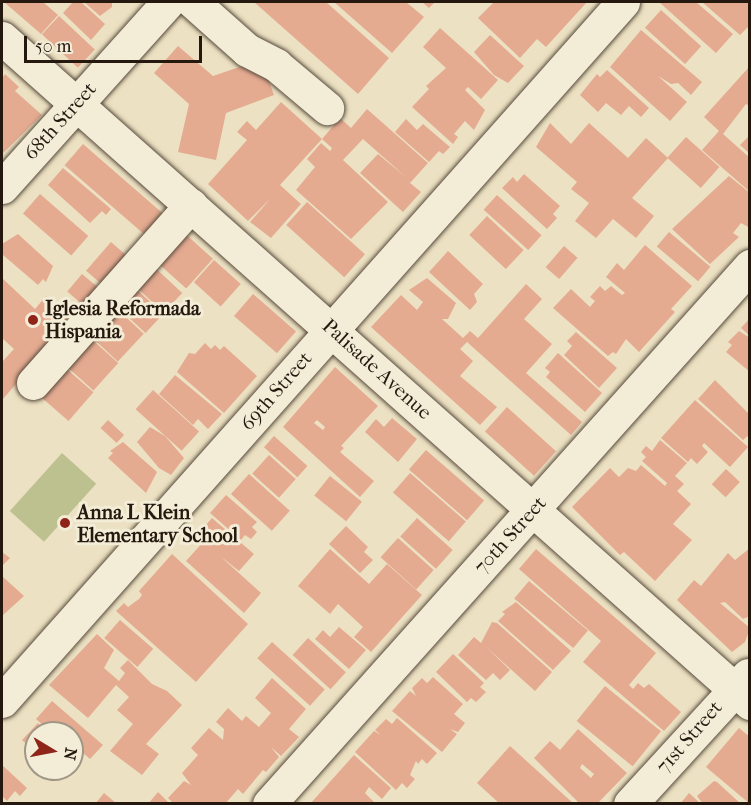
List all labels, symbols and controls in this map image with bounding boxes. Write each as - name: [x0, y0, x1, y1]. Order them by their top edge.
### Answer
- scale bar: [27, 24, 206, 62]
- text: 50 m: [35, 36, 71, 57]
- street label: 68th Street: [19, 77, 101, 165]
- place label: Iglesia Reformada Hispania: [45, 296, 200, 343]
- marker: Iglesia Reformada Hispania: [26, 313, 40, 327]
- street label: Palisade Avenue: [317, 314, 437, 424]
- street label: 69th Street: [235, 347, 317, 435]
- street label: 70th Street: [469, 491, 551, 579]
- place label: Anna L Klein Elementary School: [77, 500, 238, 547]
- marker: Anna L Klein Elementary School: [58, 516, 72, 530]
- street label: 71st Street: [651, 696, 727, 778]
- north arrow: [24, 721, 84, 781]
- text: N: [60, 746, 81, 761]

